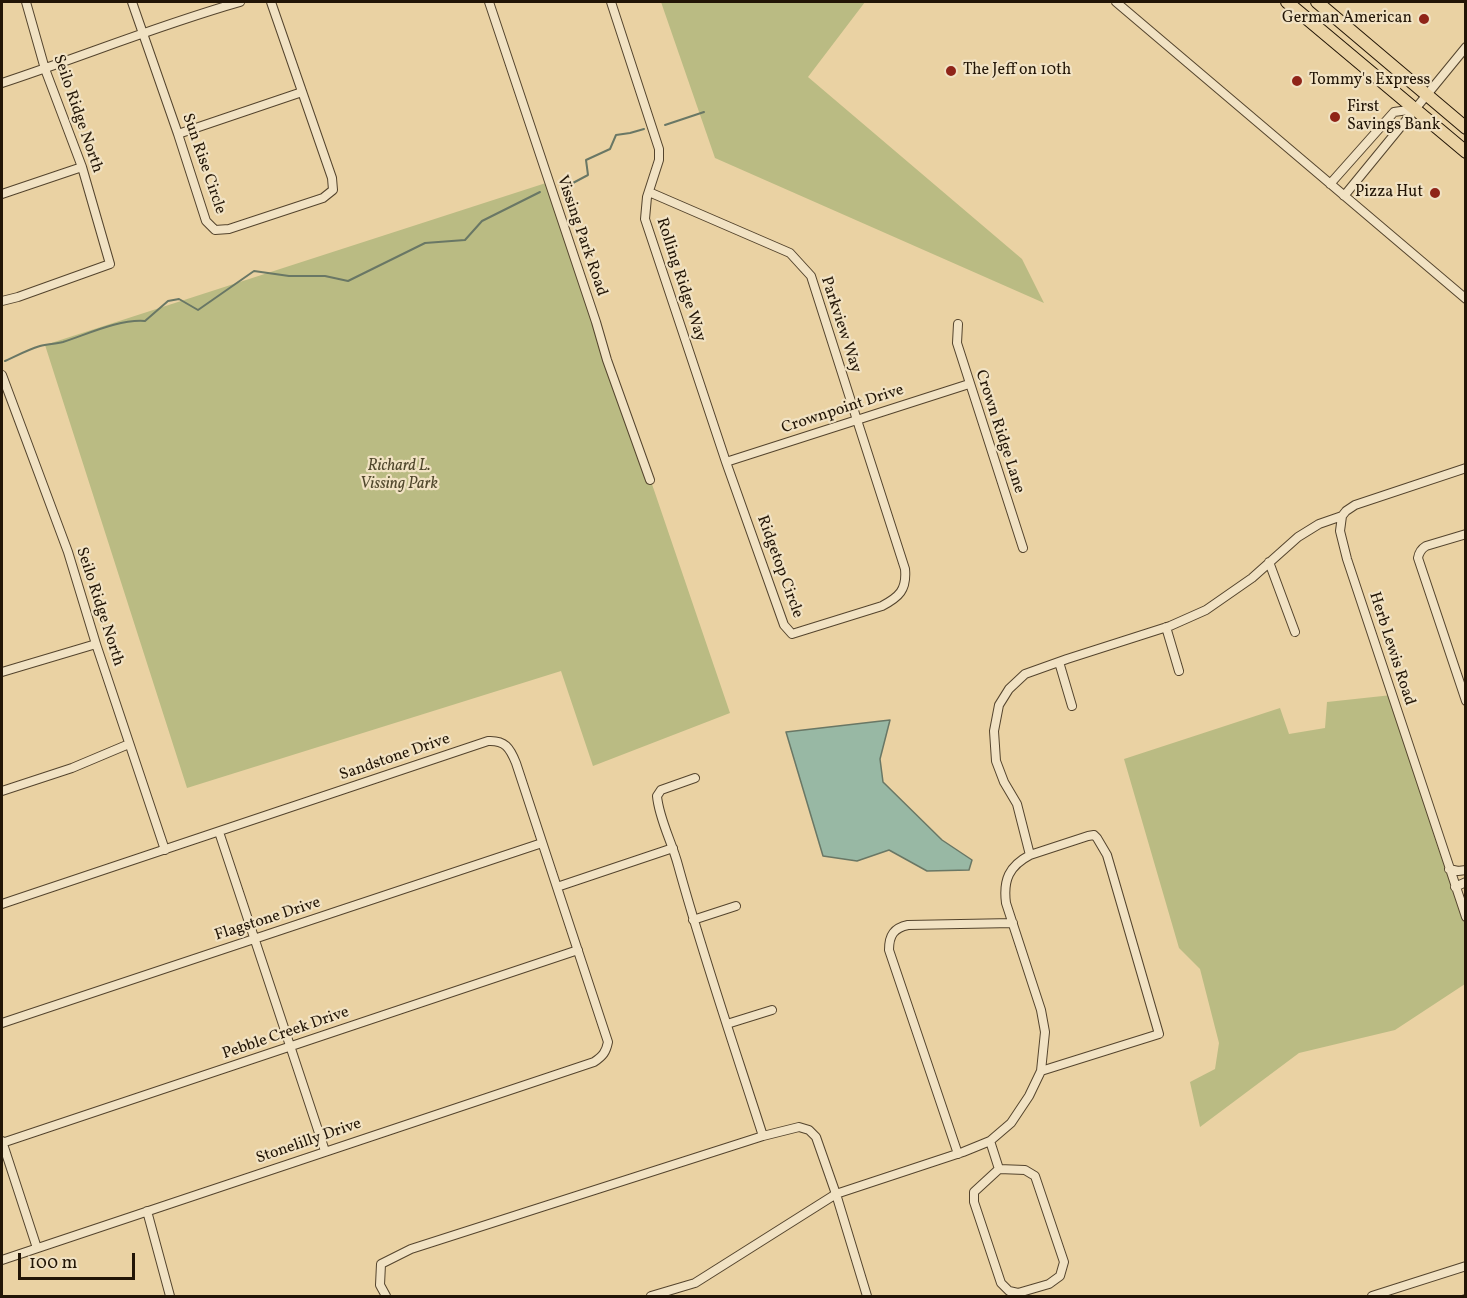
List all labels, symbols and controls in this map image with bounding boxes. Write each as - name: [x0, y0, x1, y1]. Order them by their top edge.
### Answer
- place label: German American: [1282, 9, 1412, 29]
- marker: German American: [1417, 12, 1431, 26]
- street label: Seilo Ridge North: [48, 52, 106, 176]
- place label: The Jeff on 10th: [963, 61, 1071, 81]
- marker: The Jeff on 10th: [944, 64, 958, 78]
- place label: Tommy's Express: [1309, 71, 1430, 91]
- marker: Tommy's Express: [1290, 74, 1304, 88]
- place label: First Savings Bank: [1347, 98, 1441, 136]
- marker: First Savings Bank: [1328, 110, 1342, 124]
- street label: Sun Rise Circle: [177, 111, 229, 217]
- street label: Vissing Park Road: [551, 173, 611, 299]
- place label: Pizza Hut: [1355, 183, 1423, 203]
- marker: Pizza Hut: [1428, 186, 1442, 200]
- street label: Rolling Ridge Way: [651, 216, 709, 344]
- street label: Parkview Way: [815, 274, 865, 376]
- street label: Crown Ridge Lane: [970, 368, 1028, 496]
- street label: Crownpoint Drive: [779, 381, 907, 439]
- park label: Richard L. Vissing Park: [360, 457, 438, 495]
- street label: Ridgetop Circle: [752, 513, 806, 621]
- street label: Seilo Ridge North: [71, 545, 127, 669]
- street label: Herb Lewis Road: [1364, 590, 1418, 708]
- street label: Sandstone Drive: [337, 730, 453, 786]
- street label: Flagstone Drive: [213, 894, 323, 946]
- street label: Pebble Creek Drive: [220, 1003, 352, 1065]
- street label: Stonelilly Drive: [254, 1115, 364, 1169]
- scale bar: [21, 1241, 138, 1279]
- text: 100 m: [29, 1251, 78, 1276]

